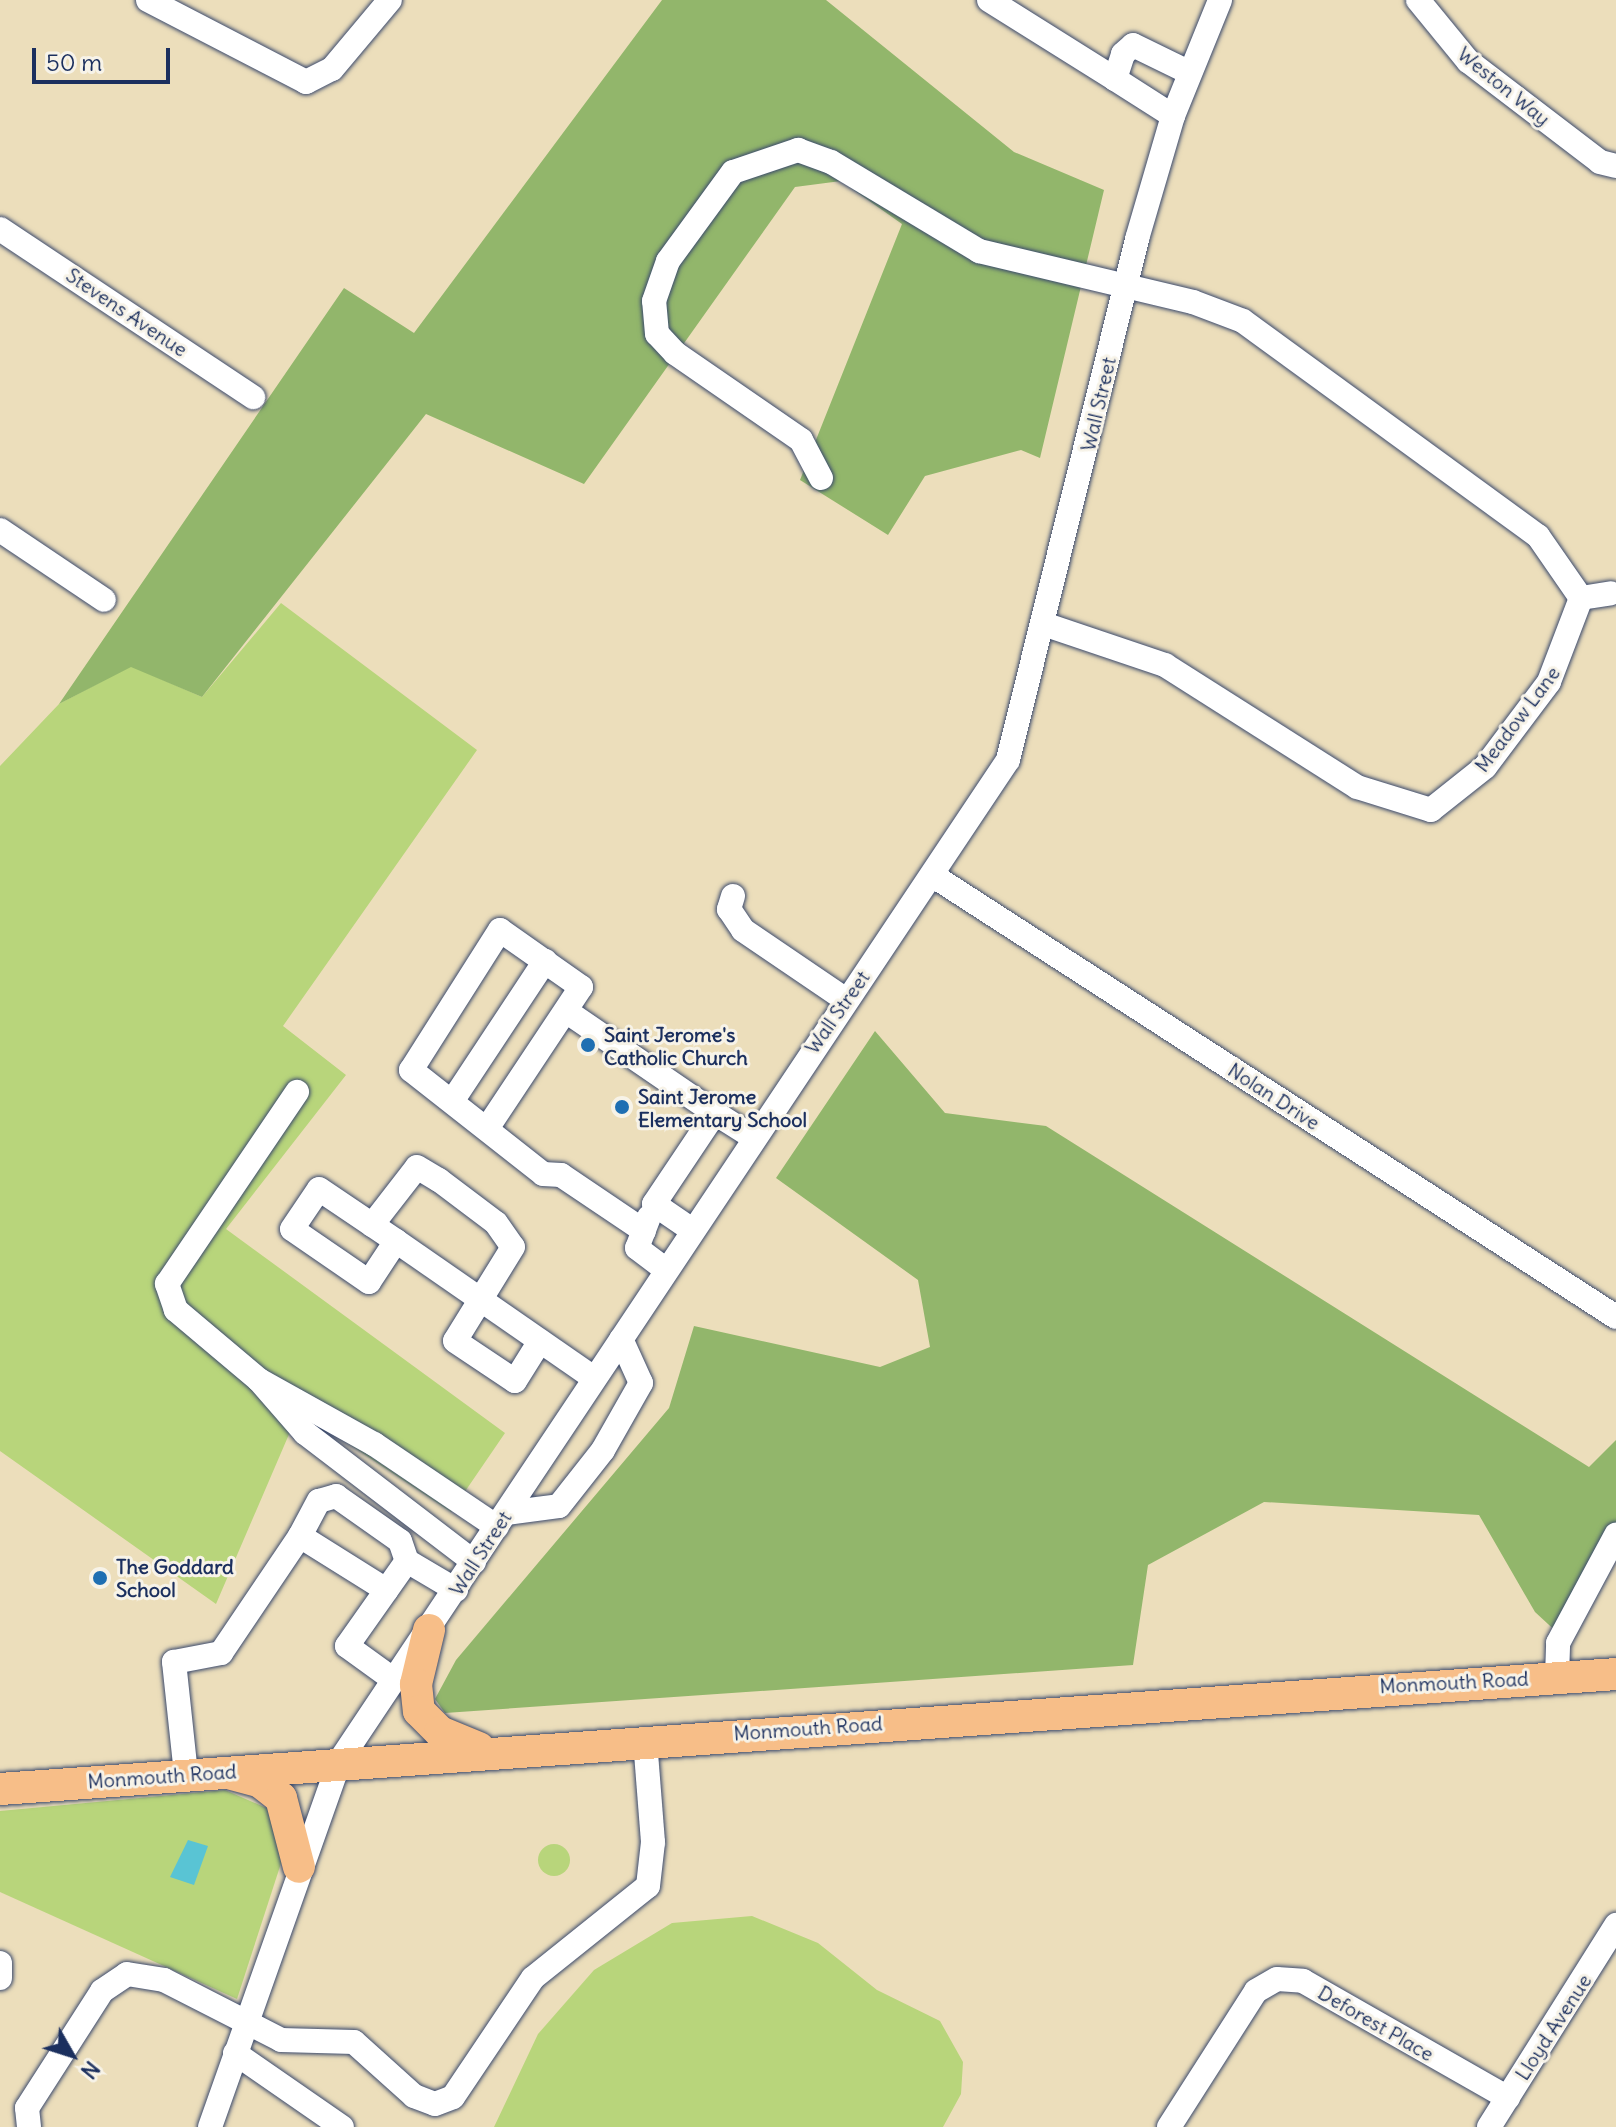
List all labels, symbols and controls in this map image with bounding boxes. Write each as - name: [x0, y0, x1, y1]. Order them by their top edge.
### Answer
- scale bar: [36, 32, 174, 82]
- street label: Weston Way: [1453, 41, 1555, 131]
- text: 50 m: [46, 47, 102, 77]
- street label: Stevens Avenue: [62, 263, 192, 361]
- street label: Wall Street: [1076, 355, 1120, 453]
- street label: Meadow Lane: [1469, 661, 1565, 777]
- street label: Wall Street: [800, 966, 874, 1058]
- place label: Saint Jerome's Catholic Church: [604, 1022, 748, 1069]
- marker: Saint Jerome's Catholic Church: [579, 1036, 597, 1054]
- street label: Nolan Drive: [1224, 1058, 1324, 1134]
- place label: Saint Jerome Elementary School: [638, 1084, 807, 1131]
- marker: Saint Jerome Elementary School: [613, 1098, 631, 1116]
- street label: Wall Street: [444, 1506, 516, 1600]
- place label: The Goddard School: [116, 1554, 234, 1601]
- marker: The Goddard School: [91, 1569, 109, 1587]
- street label: Monmouth Road: [1379, 1666, 1529, 1698]
- street label: Monmouth Road: [733, 1711, 883, 1745]
- street label: Monmouth Road: [87, 1759, 237, 1793]
- street label: Lloyd Avenue: [1510, 1970, 1596, 2084]
- street label: Deforest Place: [1314, 1980, 1438, 2066]
- north arrow: [32, 2015, 112, 2095]
- text: N: [75, 2055, 106, 2085]

